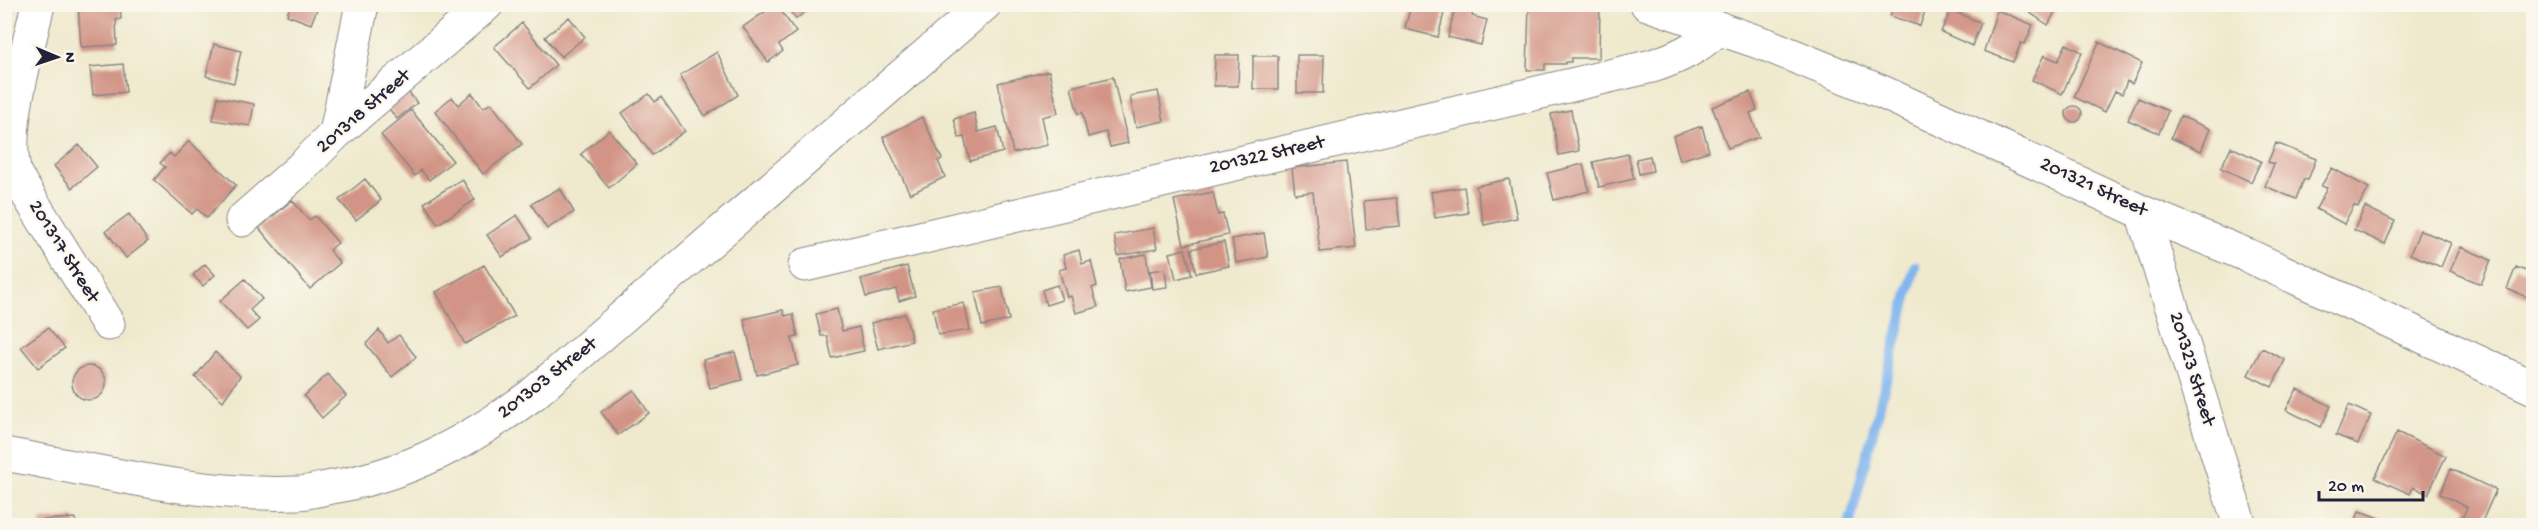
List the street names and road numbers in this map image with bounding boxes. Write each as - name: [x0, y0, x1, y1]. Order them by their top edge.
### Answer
- street label: 201318 Street: [312, 64, 417, 159]
- street label: 201322 Street: [1207, 131, 1329, 180]
- street label: 201321 Street: [2036, 153, 2152, 224]
- street label: 201317 Street: [22, 197, 105, 309]
- street label: 201323 Street: [2163, 309, 2220, 430]
- street label: 201303 Street: [494, 332, 604, 425]

